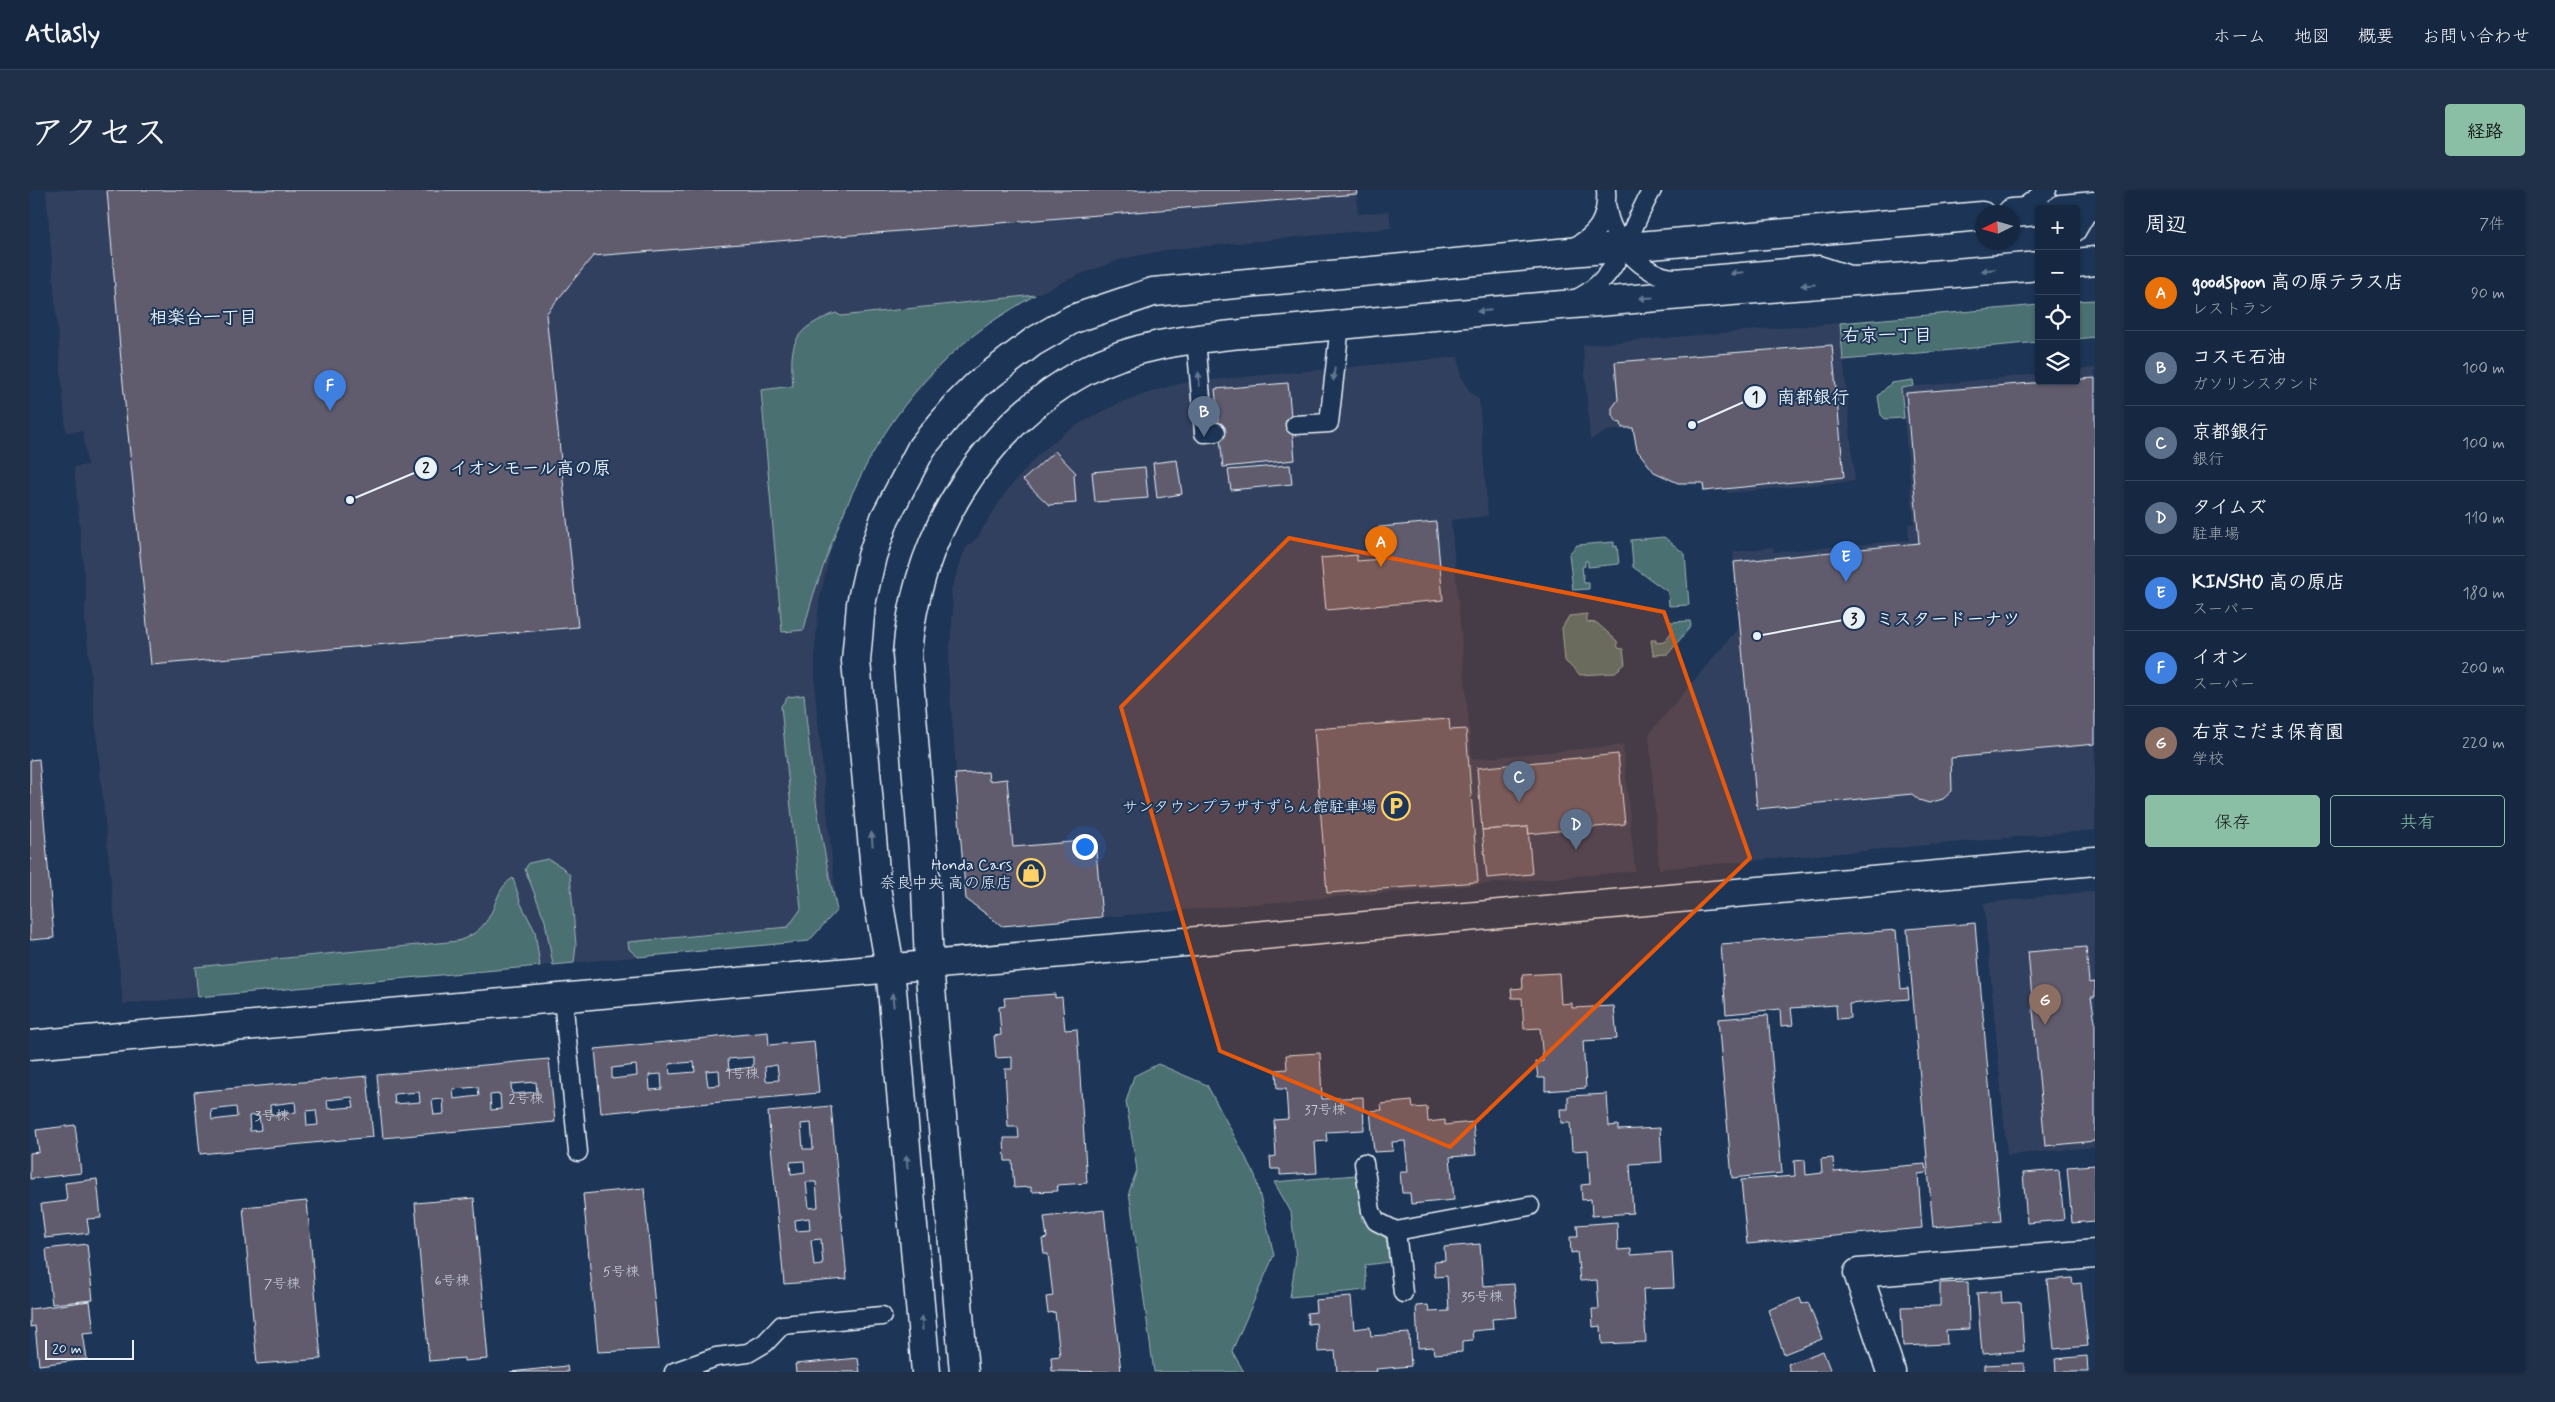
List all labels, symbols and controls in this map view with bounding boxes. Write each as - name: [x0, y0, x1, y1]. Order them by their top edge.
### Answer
- text: Atlasly: [25, 19, 100, 50]
- text: ホーム: [2213, 25, 2266, 49]
- text: 地図: [2294, 25, 2330, 49]
- text: 概要: [2358, 25, 2394, 49]
- text: お問い合わせ: [2422, 25, 2530, 49]
- button: 経路: [2445, 104, 2525, 156]
- text: アクセス: [30, 111, 168, 157]
- north arrow: [1975, 205, 2020, 250]
- map controls: [2035, 205, 2080, 385]
- button: +: [2035, 205, 2080, 250]
- text: 周辺: [2145, 211, 2187, 239]
- text: 7件: [2479, 214, 2505, 235]
- button: −: [2035, 250, 2080, 295]
- one-way arrow: [1979, 266, 1995, 274]
- one-way arrow: [1728, 269, 1744, 277]
- text: goodspoon 高の原テラス店: [2192, 270, 2403, 295]
- one-way arrow: [1800, 282, 1816, 290]
- text: A: [2156, 283, 2166, 304]
- text: 90 m: [2471, 283, 2505, 304]
- one-way arrow: [1638, 294, 1654, 302]
- button: locate: [2035, 295, 2080, 340]
- text: レストラン: [2192, 299, 2273, 320]
- district label: 相楽台一丁目: [149, 306, 257, 330]
- one-way arrow: [1476, 308, 1492, 316]
- district label: 右京一丁目: [1842, 324, 1932, 348]
- button: layers: [2035, 340, 2080, 385]
- text: コスモ石油: [2192, 345, 2286, 370]
- text: B: [2156, 358, 2166, 379]
- text: 100 m: [2462, 358, 2505, 379]
- one-way arrow: [1330, 366, 1338, 382]
- pin: F: [314, 370, 346, 411]
- one-way arrow: [1195, 371, 1203, 387]
- text: ガソリンスタンド: [2192, 374, 2320, 395]
- callout: 南都銀行: [1742, 380, 1859, 413]
- text: 南都銀行: [1777, 386, 1849, 410]
- text: 1: [1752, 388, 1758, 408]
- pin: B: [1188, 396, 1220, 437]
- text: 京都銀行: [2192, 420, 2268, 445]
- text: C: [2155, 433, 2167, 454]
- text: 100 m: [2462, 433, 2505, 454]
- text: 銀行: [2192, 449, 2224, 470]
- callout: イオンモール高の原: [414, 452, 621, 485]
- text: イオンモール高の原: [450, 457, 610, 481]
- text: 2: [422, 459, 430, 479]
- text: タイムズ: [2192, 495, 2266, 520]
- text: D: [2155, 508, 2167, 529]
- text: 110 m: [2464, 508, 2505, 529]
- text: 駐車場: [2192, 524, 2240, 545]
- pin: A: [1365, 526, 1397, 567]
- pin: E: [1830, 541, 1862, 582]
- text: KINSHO 高の原店: [2192, 570, 2345, 595]
- text: E: [2156, 583, 2166, 604]
- text: 180 m: [2462, 583, 2505, 604]
- text: スーパー: [2192, 599, 2255, 620]
- callout: ミスタードーナツ: [1841, 602, 2030, 635]
- text: ミスタードーナツ: [1876, 608, 2020, 632]
- text: 3: [1851, 610, 1858, 630]
- text: イオン: [2192, 645, 2249, 670]
- text: F: [2157, 658, 2165, 679]
- text: 200 m: [2461, 658, 2505, 679]
- text: スーパー: [2192, 674, 2255, 695]
- text: 右京こだま保育園: [2192, 720, 2344, 745]
- text: G: [2156, 733, 2166, 754]
- text: 220 m: [2462, 733, 2505, 754]
- text: 学校: [2192, 749, 2224, 770]
- pin: C: [1503, 761, 1535, 802]
- parking icon: サンタウンプラザすずらん館駐車場: [1381, 791, 1411, 821]
- button: 保存: [2145, 795, 2320, 847]
- button: 共有: [2330, 795, 2505, 847]
- place label: サンタウンプラザすずらん館駐車場: [1122, 797, 1377, 818]
- pin: D: [1560, 809, 1592, 850]
- one-way arrow: [867, 831, 875, 847]
- your location: [1072, 834, 1098, 860]
- place label: Honda Cars 奈良中央 高の原店: [880, 855, 1012, 894]
- shop icon: Honda Cars 奈良中央 高の原店: [1016, 858, 1046, 888]
- pin: G: [2029, 984, 2061, 1025]
- one-way arrow: [889, 991, 897, 1007]
- house number: 1号棟: [725, 1065, 760, 1083]
- house number: 2号棟: [509, 1090, 544, 1108]
- house number: 37号棟: [1304, 1101, 1347, 1119]
- house number: 3号棟: [255, 1107, 290, 1125]
- one-way arrow: [903, 1153, 911, 1169]
- house number: 5号棟: [603, 1263, 640, 1281]
- house number: 6号棟: [434, 1272, 471, 1290]
- house number: 7号棟: [264, 1275, 301, 1293]
- house number: 35号棟: [1461, 1288, 1504, 1306]
- one-way arrow: [918, 1315, 926, 1331]
- scale bar: [45, 1337, 134, 1360]
- text: 20 m: [52, 1340, 82, 1358]

